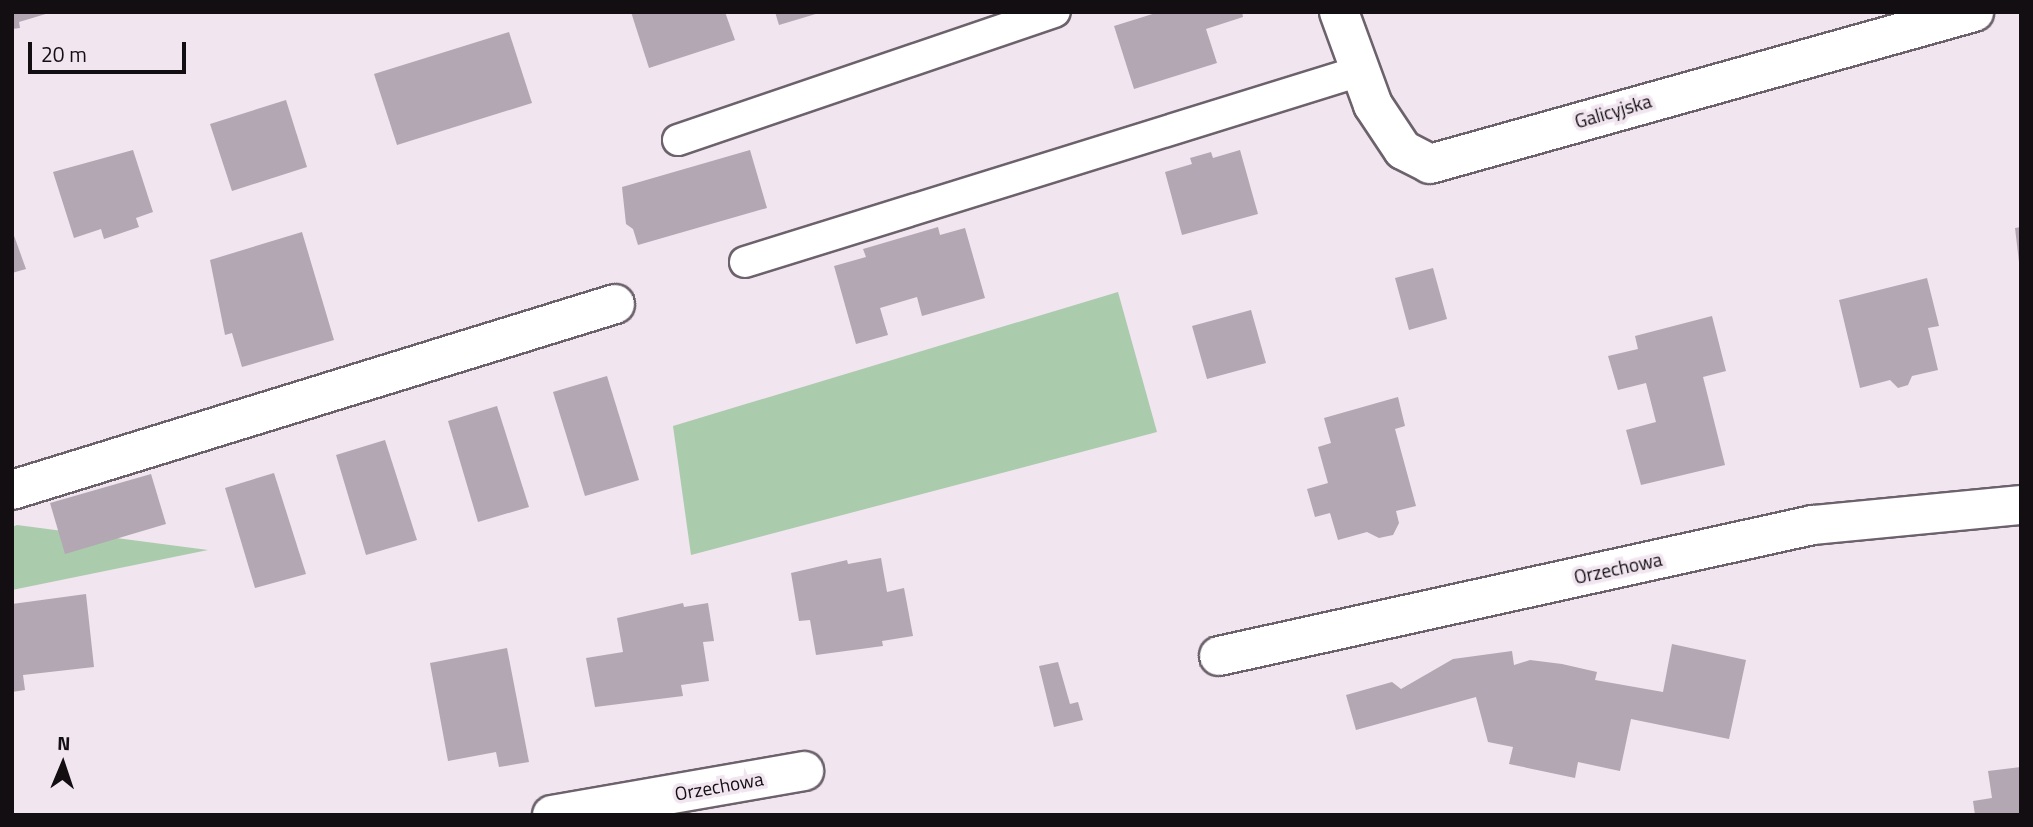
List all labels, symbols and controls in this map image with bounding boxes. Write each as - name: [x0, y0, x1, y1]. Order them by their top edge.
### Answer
- scale bar: [32, 28, 189, 72]
- text: 20 m: [41, 38, 87, 70]
- street label: Galicyjska: [1572, 89, 1654, 133]
- street label: Orzechowa: [1572, 548, 1664, 588]
- text: N: [57, 728, 71, 757]
- north arrow: [28, 729, 98, 799]
- street label: Orzechowa: [673, 767, 765, 805]

